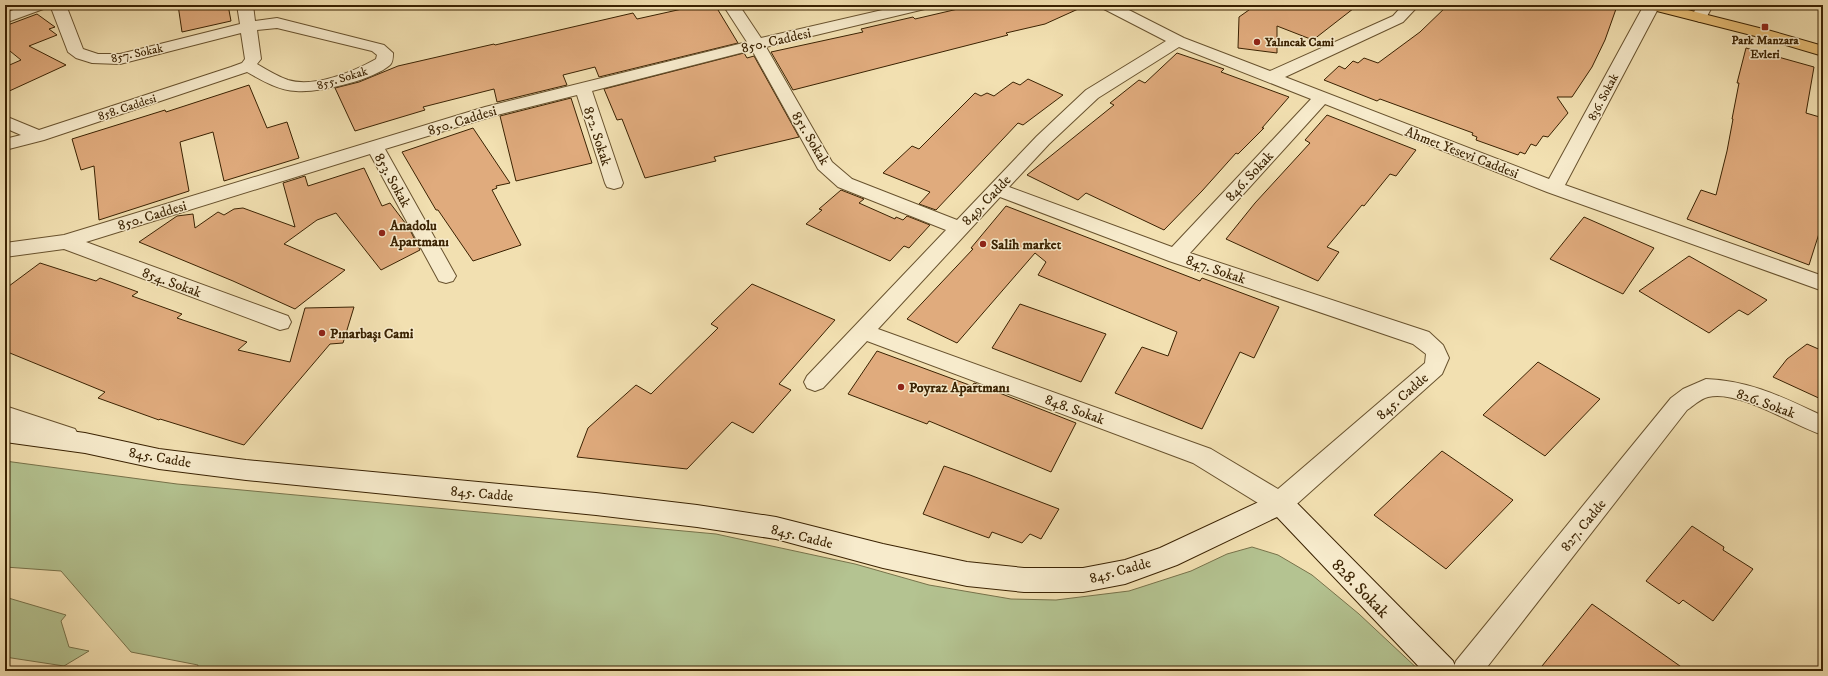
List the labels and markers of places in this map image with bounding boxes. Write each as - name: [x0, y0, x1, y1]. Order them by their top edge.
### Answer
- marker: Park Manzara Evleri: [1760, 22, 1770, 32]
- place label: Park Manzara Evleri: [1731, 33, 1799, 62]
- place label: Yalıncak Cami: [1264, 35, 1334, 50]
- marker: Yalıncak Cami: [1252, 37, 1262, 47]
- place label: Anadolu Apartmanı: [389, 217, 449, 251]
- marker: Anadolu Apartmanı: [377, 228, 387, 238]
- place label: Salih market: [991, 236, 1062, 254]
- marker: Salih market: [978, 239, 988, 249]
- place label: Pınarbaşı Cami: [330, 325, 414, 343]
- marker: Pınarbaşı Cami: [317, 328, 327, 338]
- place label: Poyraz Apartmanı: [909, 379, 1010, 397]
- marker: Poyraz Apartmanı: [896, 382, 906, 392]

